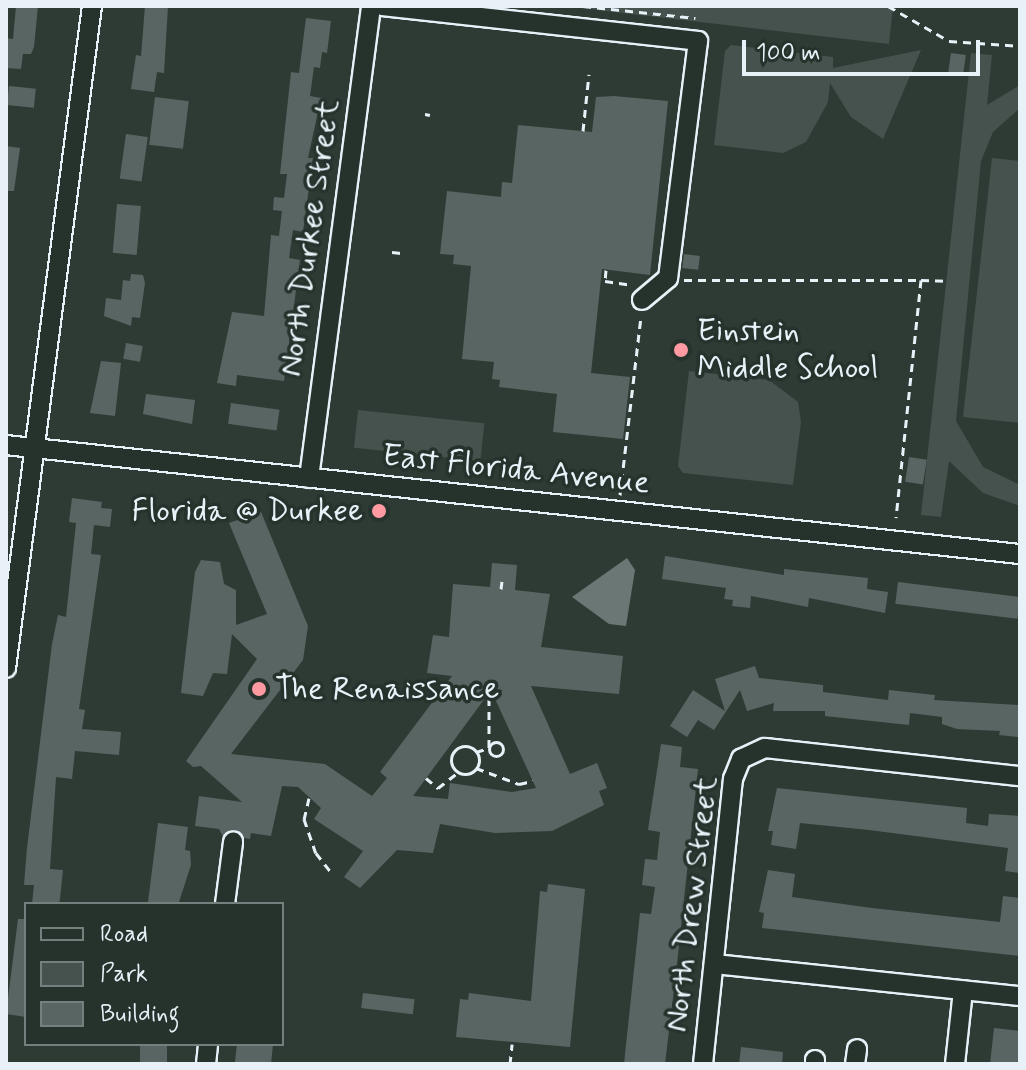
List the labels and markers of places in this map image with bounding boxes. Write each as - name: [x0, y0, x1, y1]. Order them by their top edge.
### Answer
- place label: Einstein Middle School: [697, 313, 880, 388]
- marker: Einstein Middle School: [672, 341, 690, 359]
- place label: Florida @ Durkee: [132, 492, 363, 530]
- marker: Florida @ Durkee: [370, 502, 388, 520]
- place label: The Renaissance: [275, 670, 495, 708]
- marker: The Renaissance: [250, 680, 268, 698]

